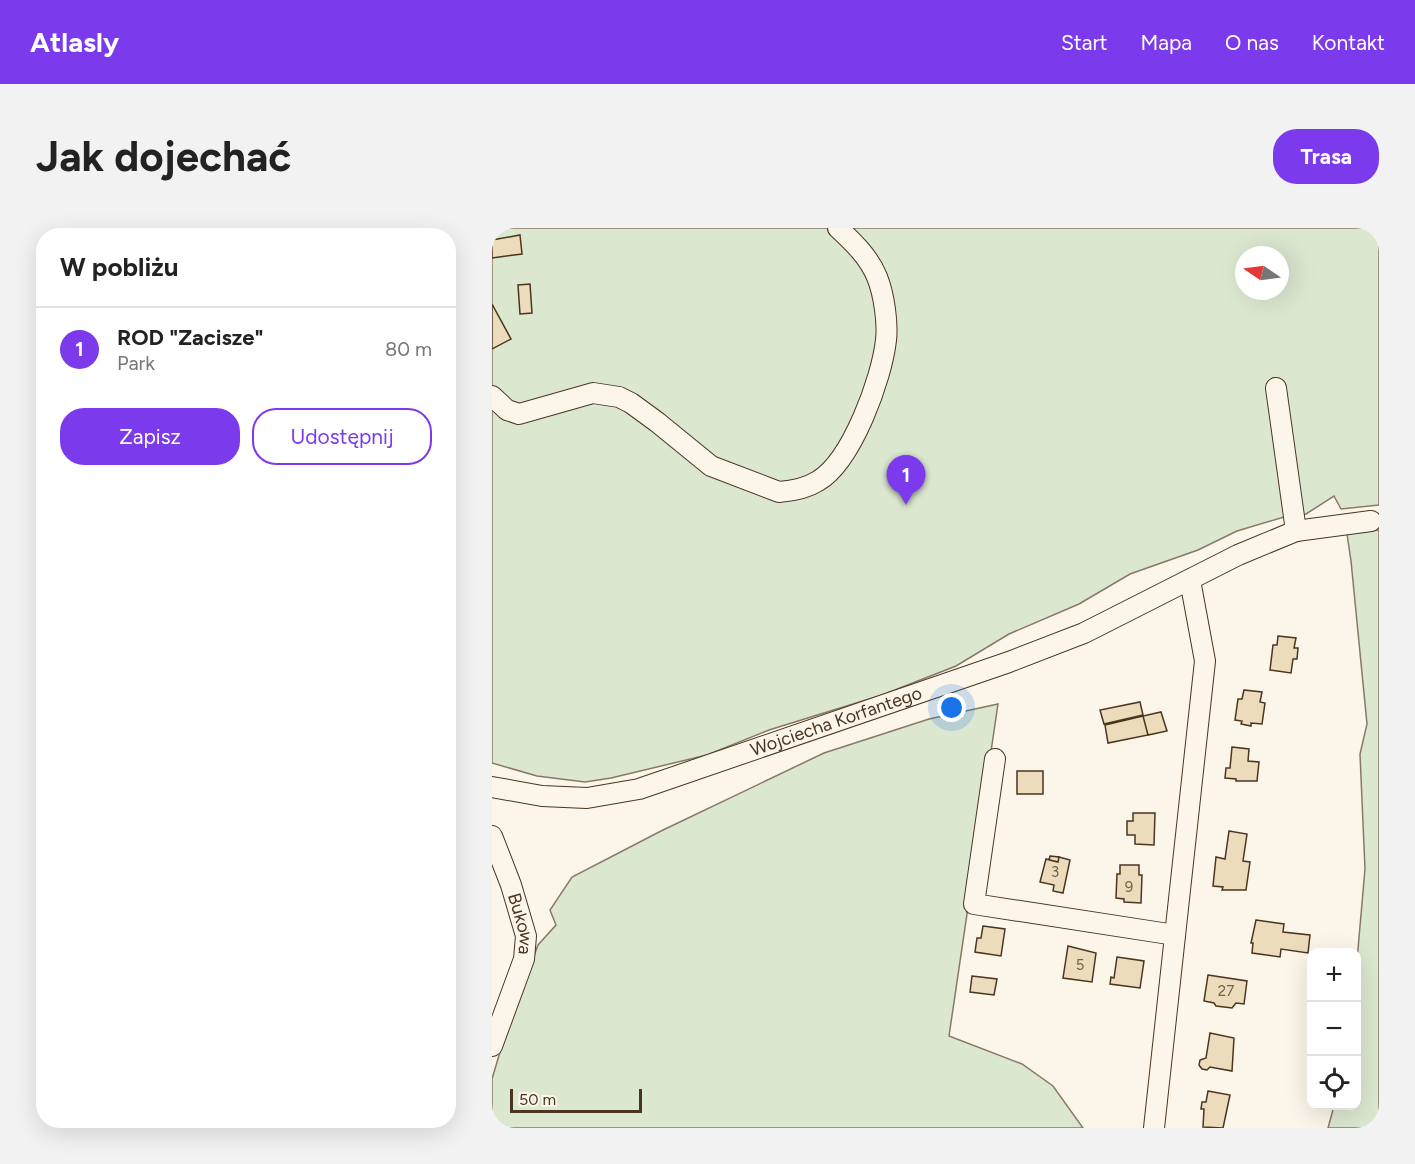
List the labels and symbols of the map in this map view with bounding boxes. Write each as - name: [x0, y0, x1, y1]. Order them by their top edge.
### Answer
- north arrow: [1235, 246, 1289, 300]
- pin: 1: [886, 456, 926, 505]
- street label: Wojciecha Korfantego: [747, 682, 925, 761]
- your location: [937, 693, 966, 722]
- house number: 3: [1051, 863, 1059, 881]
- house number: 9: [1125, 878, 1133, 896]
- street label: Bukowa: [503, 891, 537, 956]
- house number: 5: [1076, 956, 1084, 974]
- house number: 27: [1218, 982, 1234, 1000]
- scale bar: [510, 1086, 642, 1114]

